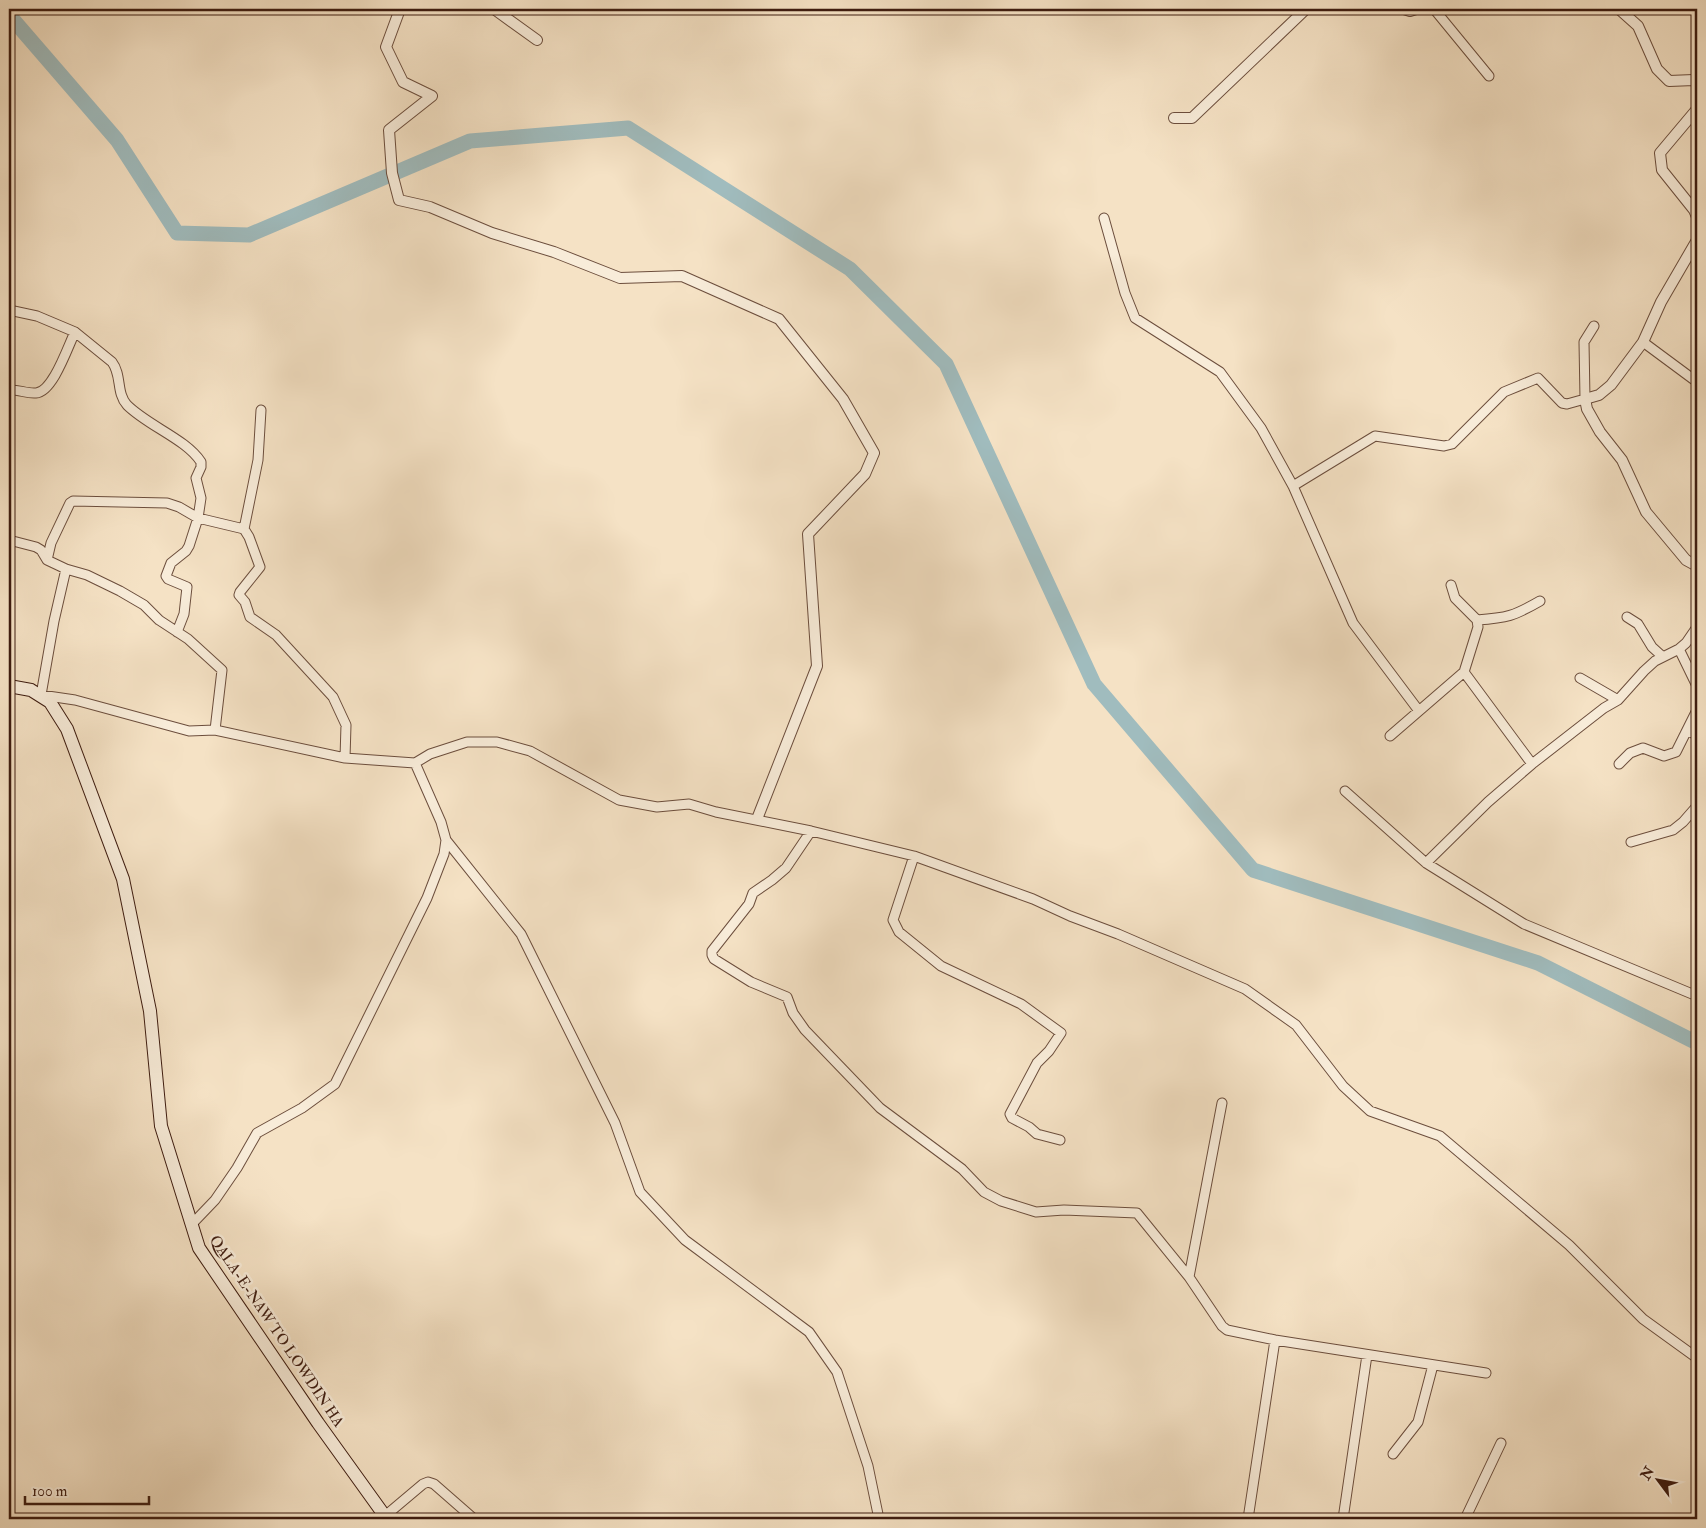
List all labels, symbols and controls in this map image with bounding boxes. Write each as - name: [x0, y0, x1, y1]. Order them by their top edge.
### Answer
- street label: QALA-E-NAW TO LOWDIN HA: [205, 1232, 348, 1431]
- north arrow: [1634, 1456, 1684, 1506]
- text: N: [1636, 1463, 1658, 1484]
- scale bar: [25, 1473, 149, 1505]
- text: 100 m: [32, 1482, 68, 1501]

